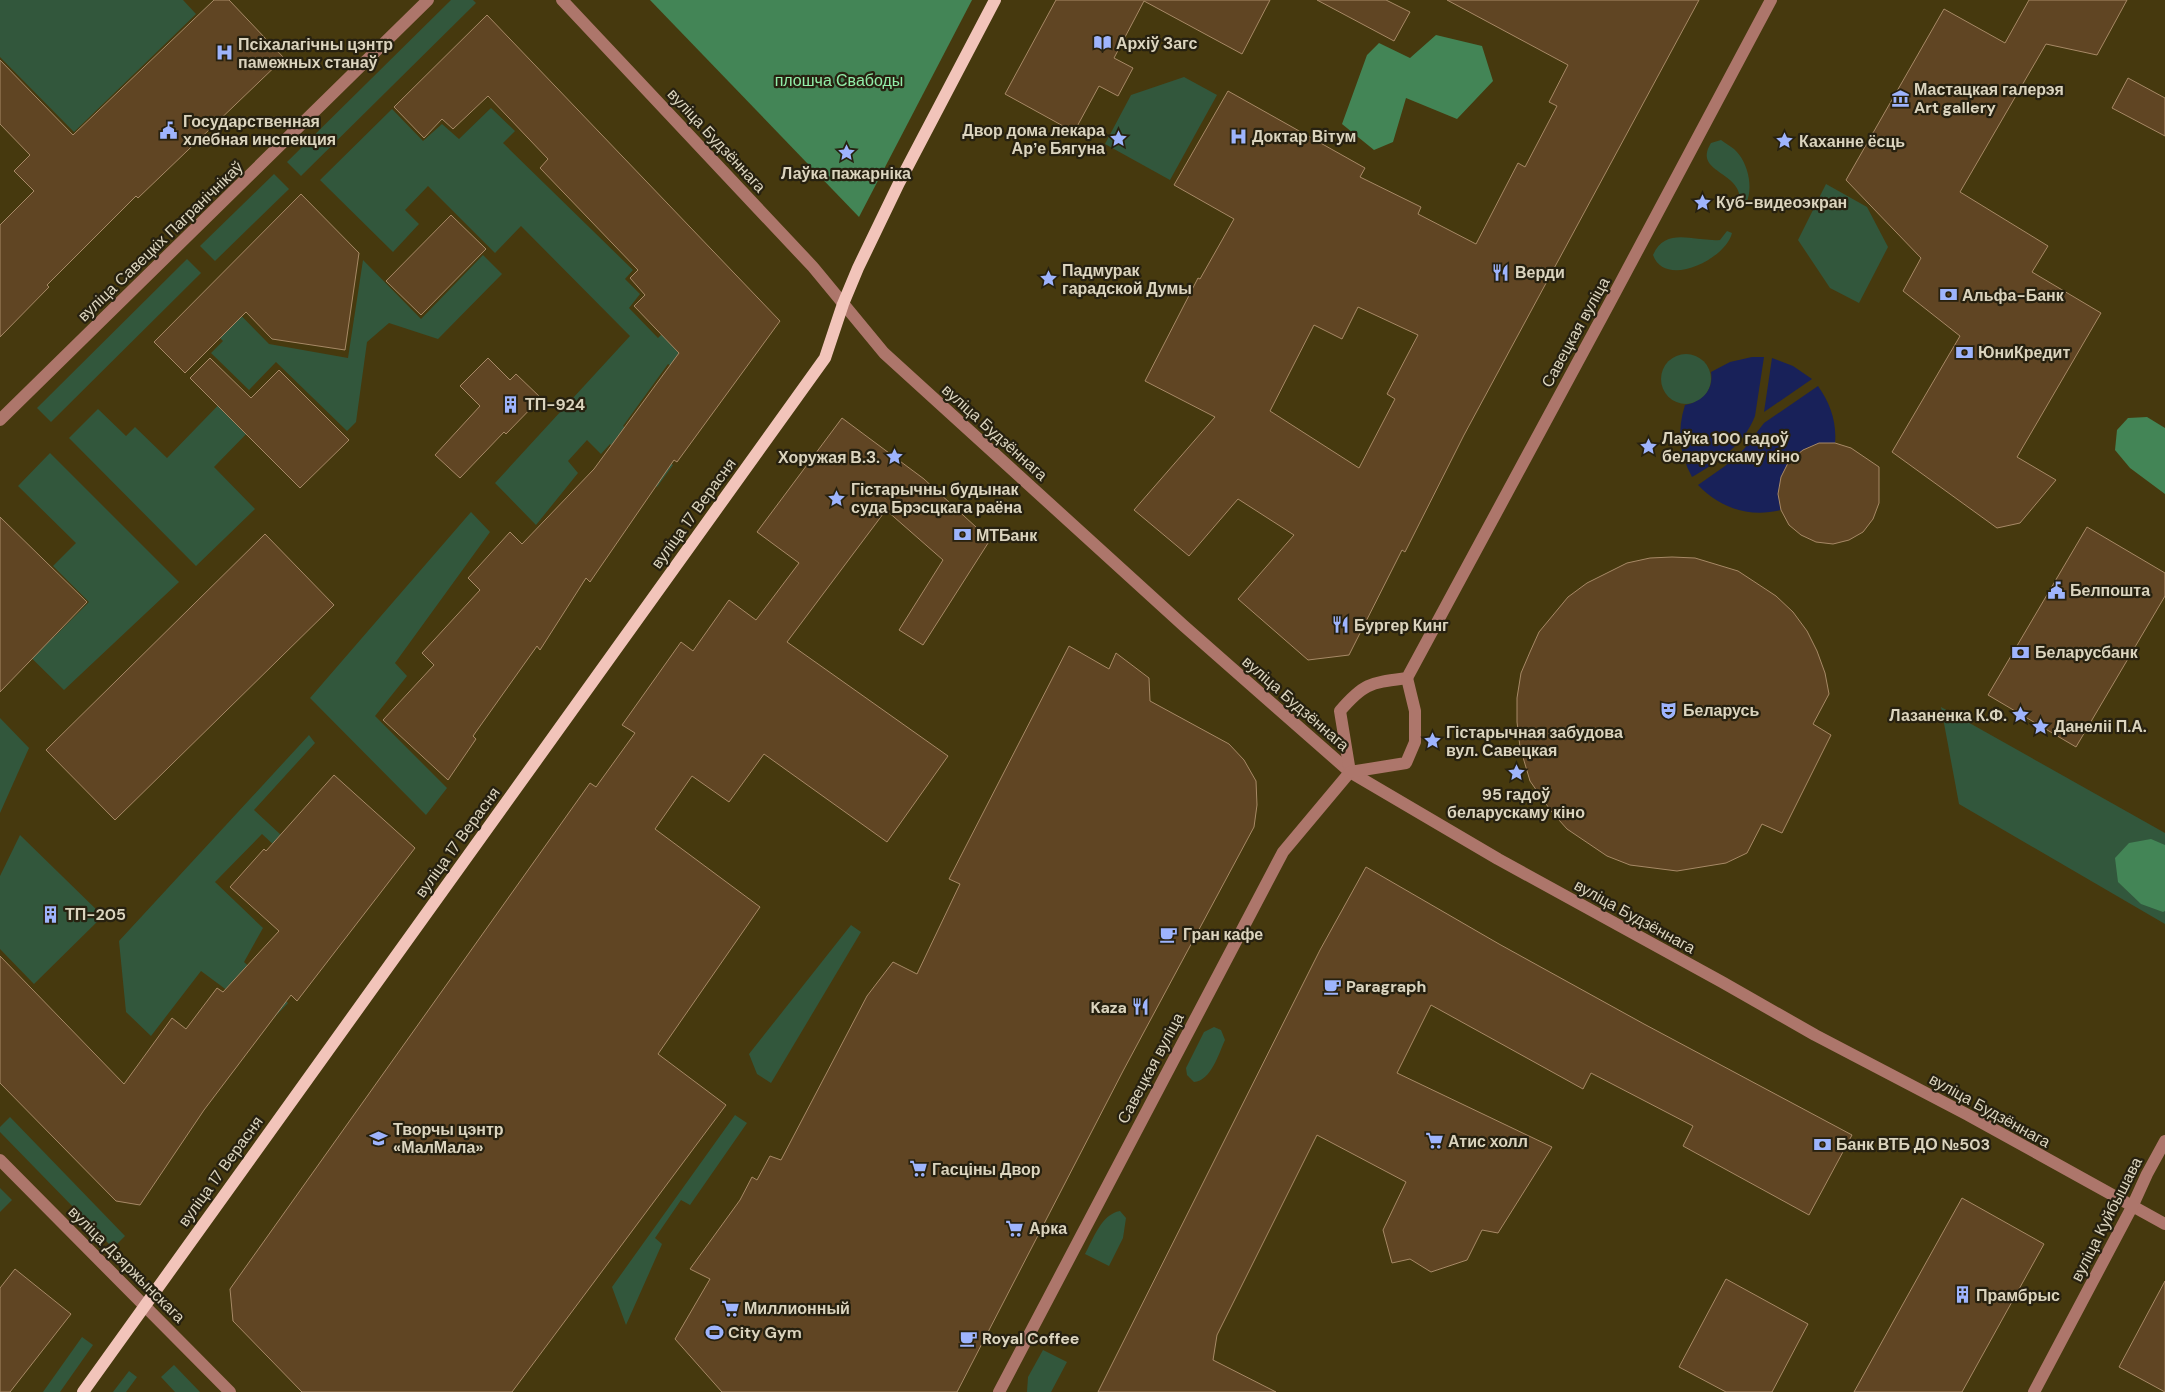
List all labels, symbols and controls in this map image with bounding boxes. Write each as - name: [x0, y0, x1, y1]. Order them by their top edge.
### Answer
- library icon: Архіў Загс: [1092, 33, 1112, 53]
- place label: Архіў Загс: [1116, 33, 1197, 54]
- place label: Псіхалагічны цэнтр памежных станаў: [238, 34, 393, 73]
- hospital icon: Псіхалагічны цэнтр памежных станаў: [214, 43, 234, 63]
- park label: плошча Свабоды: [775, 70, 903, 91]
- place label: Мастацкая галерэя Art gallery: [1914, 79, 2064, 118]
- street label: вуліца Будзённага: [663, 84, 770, 197]
- museum icon: Мастацкая галерэя Art gallery: [1890, 88, 1910, 108]
- place label: Государственная хлебная инспекция: [183, 111, 336, 150]
- public building icon: Государственная хлебная инспекция: [159, 120, 179, 140]
- place label: Двор дома лекара Арʼе Бягуна: [962, 120, 1105, 159]
- hospital icon: Доктар Вітум: [1228, 126, 1248, 146]
- place label: Доктар Вітум: [1252, 126, 1356, 147]
- place icon: Двор дома лекара Арʼе Бягуна: [1109, 129, 1129, 149]
- place icon: Каханне ёсць: [1775, 131, 1795, 151]
- place label: Каханне ёсць: [1799, 131, 1905, 152]
- place icon: Лаўка пажарніка: [836, 142, 856, 162]
- street label: вуліца Савецкіх Пагранічнікаў: [73, 157, 248, 326]
- place label: Лаўка пажарніка: [781, 163, 911, 184]
- place icon: Куб-видеоэкран: [1692, 192, 1712, 212]
- place label: Куб-видеоэкран: [1716, 192, 1847, 213]
- place label: Падмурак гарадской Думы: [1062, 260, 1192, 299]
- restaurant icon: Верди: [1491, 262, 1511, 282]
- place label: Верди: [1515, 262, 1565, 283]
- place icon: Падмурак гарадской Думы: [1038, 269, 1058, 289]
- street label: Савецкая вуліца: [1536, 273, 1614, 391]
- bank icon: Альфа-Банк: [1938, 285, 1958, 305]
- place label: Альфа-Банк: [1962, 285, 2065, 306]
- bank icon: ЮниКредит: [1954, 342, 1974, 362]
- place label: ЮниКредит: [1978, 342, 2070, 363]
- street label: вуліца Будзённага: [937, 379, 1052, 485]
- building icon: ТП-924: [501, 394, 521, 414]
- place label: ТП-924: [525, 394, 585, 415]
- place label: Лаўка 100 гадоў беларускаму кіно: [1662, 428, 1800, 467]
- place icon: Лаўка 100 гадоў беларускаму кіно: [1638, 437, 1658, 457]
- place label: Хоружая В.З.: [778, 447, 880, 468]
- place icon: Хоружая В.З.: [884, 447, 904, 467]
- street label: вуліца 17 Верасня: [646, 454, 741, 573]
- place label: Гістарычны будынак суда Брэсцкага раёна: [851, 479, 1022, 518]
- place icon: Гістарычны будынак суда Брэсцкага раёна: [827, 488, 847, 508]
- bank icon: МТБанк: [952, 525, 972, 545]
- place label: МТБанк: [976, 525, 1038, 546]
- public building icon: Белпошта: [2046, 580, 2066, 600]
- place label: Белпошта: [2070, 580, 2150, 601]
- restaurant icon: Бургер Кинг: [1330, 615, 1350, 635]
- place label: Бургер Кинг: [1354, 615, 1449, 636]
- bank icon: Беларусбанк: [2011, 642, 2031, 662]
- place label: Беларусбанк: [2035, 642, 2139, 663]
- street label: вуліца Будзённага: [1238, 651, 1354, 756]
- theatre icon: Беларусь: [1659, 700, 1679, 720]
- place label: Беларусь: [1683, 700, 1759, 721]
- place label: Лазаненка К.Ф.: [1889, 705, 2007, 726]
- place icon: Лазаненка К.Ф.: [2011, 705, 2031, 725]
- place icon: Данеліі П.А.: [2030, 716, 2050, 736]
- place label: Данеліі П.А.: [2054, 716, 2147, 737]
- place label: Гістарычная забудова вул. Савецкая: [1446, 722, 1623, 761]
- place icon: Гістарычная забудова вул. Савецкая: [1422, 731, 1442, 751]
- place icon: 95 гадоў беларускаму кіно: [1506, 762, 1526, 782]
- street label: вуліца 17 Верасня: [410, 783, 505, 902]
- place label: 95 гадоў беларускаму кіно: [1447, 784, 1585, 823]
- street label: вуліца Будзённага: [1571, 874, 1699, 958]
- building icon: ТП-205: [41, 904, 61, 924]
- place label: ТП-205: [65, 904, 126, 925]
- cafe icon: Гран кафе: [1159, 924, 1179, 944]
- place label: Гран кафе: [1183, 924, 1263, 945]
- cafe icon: Paragraph: [1322, 976, 1342, 996]
- place label: Paragraph: [1346, 976, 1426, 997]
- place label: Kaza: [1091, 997, 1127, 1018]
- restaurant icon: Kaza: [1131, 997, 1151, 1017]
- street label: Савецкая вуліца: [1112, 1009, 1189, 1127]
- street label: вуліца Будзённага: [1926, 1068, 2054, 1152]
- street label: вуліца 17 Верасня: [173, 1112, 268, 1231]
- place label: Творчы цэнтр «МалМала»: [393, 1119, 504, 1158]
- school or university icon: Творчы цэнтр «МалМала»: [369, 1128, 389, 1148]
- supermarket icon: Атис холл: [1424, 1131, 1444, 1151]
- place label: Атис холл: [1448, 1131, 1528, 1152]
- bank icon: Банк ВТБ ДО №503: [1812, 1134, 1832, 1154]
- place label: Банк ВТБ ДО №503: [1836, 1134, 1990, 1155]
- street label: вуліца Куйбышава: [2066, 1153, 2147, 1285]
- supermarket icon: Гасціны Двор: [908, 1159, 928, 1179]
- place label: Гасціны Двор: [932, 1159, 1041, 1180]
- street label: вуліца Дзяржынскага: [64, 1201, 190, 1327]
- supermarket icon: Арка: [1005, 1218, 1025, 1238]
- place label: Арка: [1029, 1218, 1067, 1239]
- building icon: Прамбрыс: [1952, 1285, 1972, 1305]
- place label: Прамбрыс: [1976, 1285, 2060, 1306]
- supermarket icon: Миллионный: [720, 1298, 740, 1318]
- place label: Миллионный: [744, 1298, 850, 1319]
- sports icon: City Gym: [704, 1322, 724, 1342]
- place label: City Gym: [728, 1322, 802, 1343]
- cafe icon: Royal Coffee: [958, 1328, 978, 1348]
- place label: Royal Coffee: [982, 1328, 1079, 1349]

